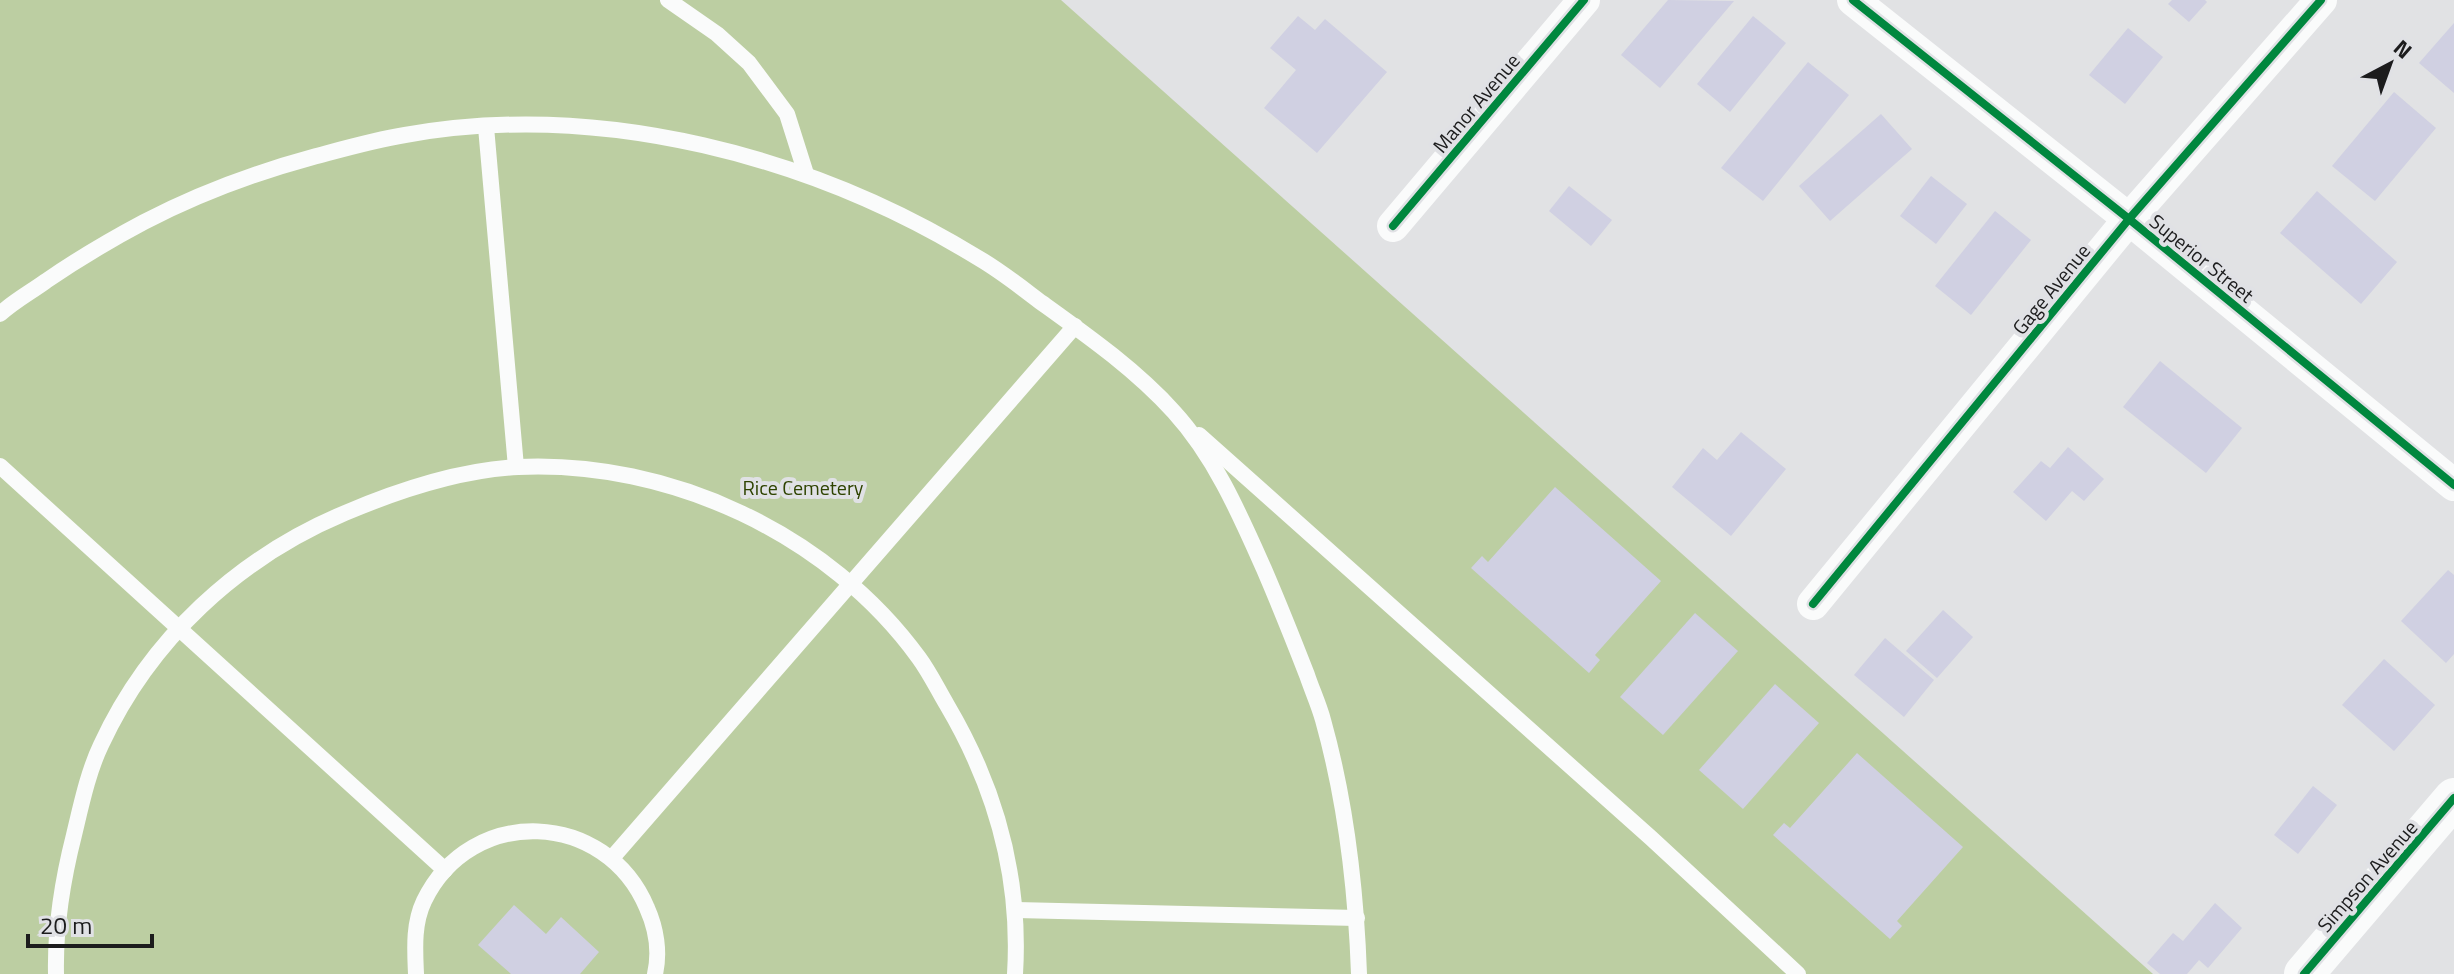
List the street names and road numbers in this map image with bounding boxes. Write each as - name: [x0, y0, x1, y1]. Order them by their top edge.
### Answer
- street label: Manor Avenue: [1425, 46, 1527, 160]
- street label: Superior Street: [2143, 206, 2261, 310]
- street label: Gage Avenue: [2004, 237, 2098, 341]
- street label: Simpson Avenue: [2309, 813, 2425, 939]

